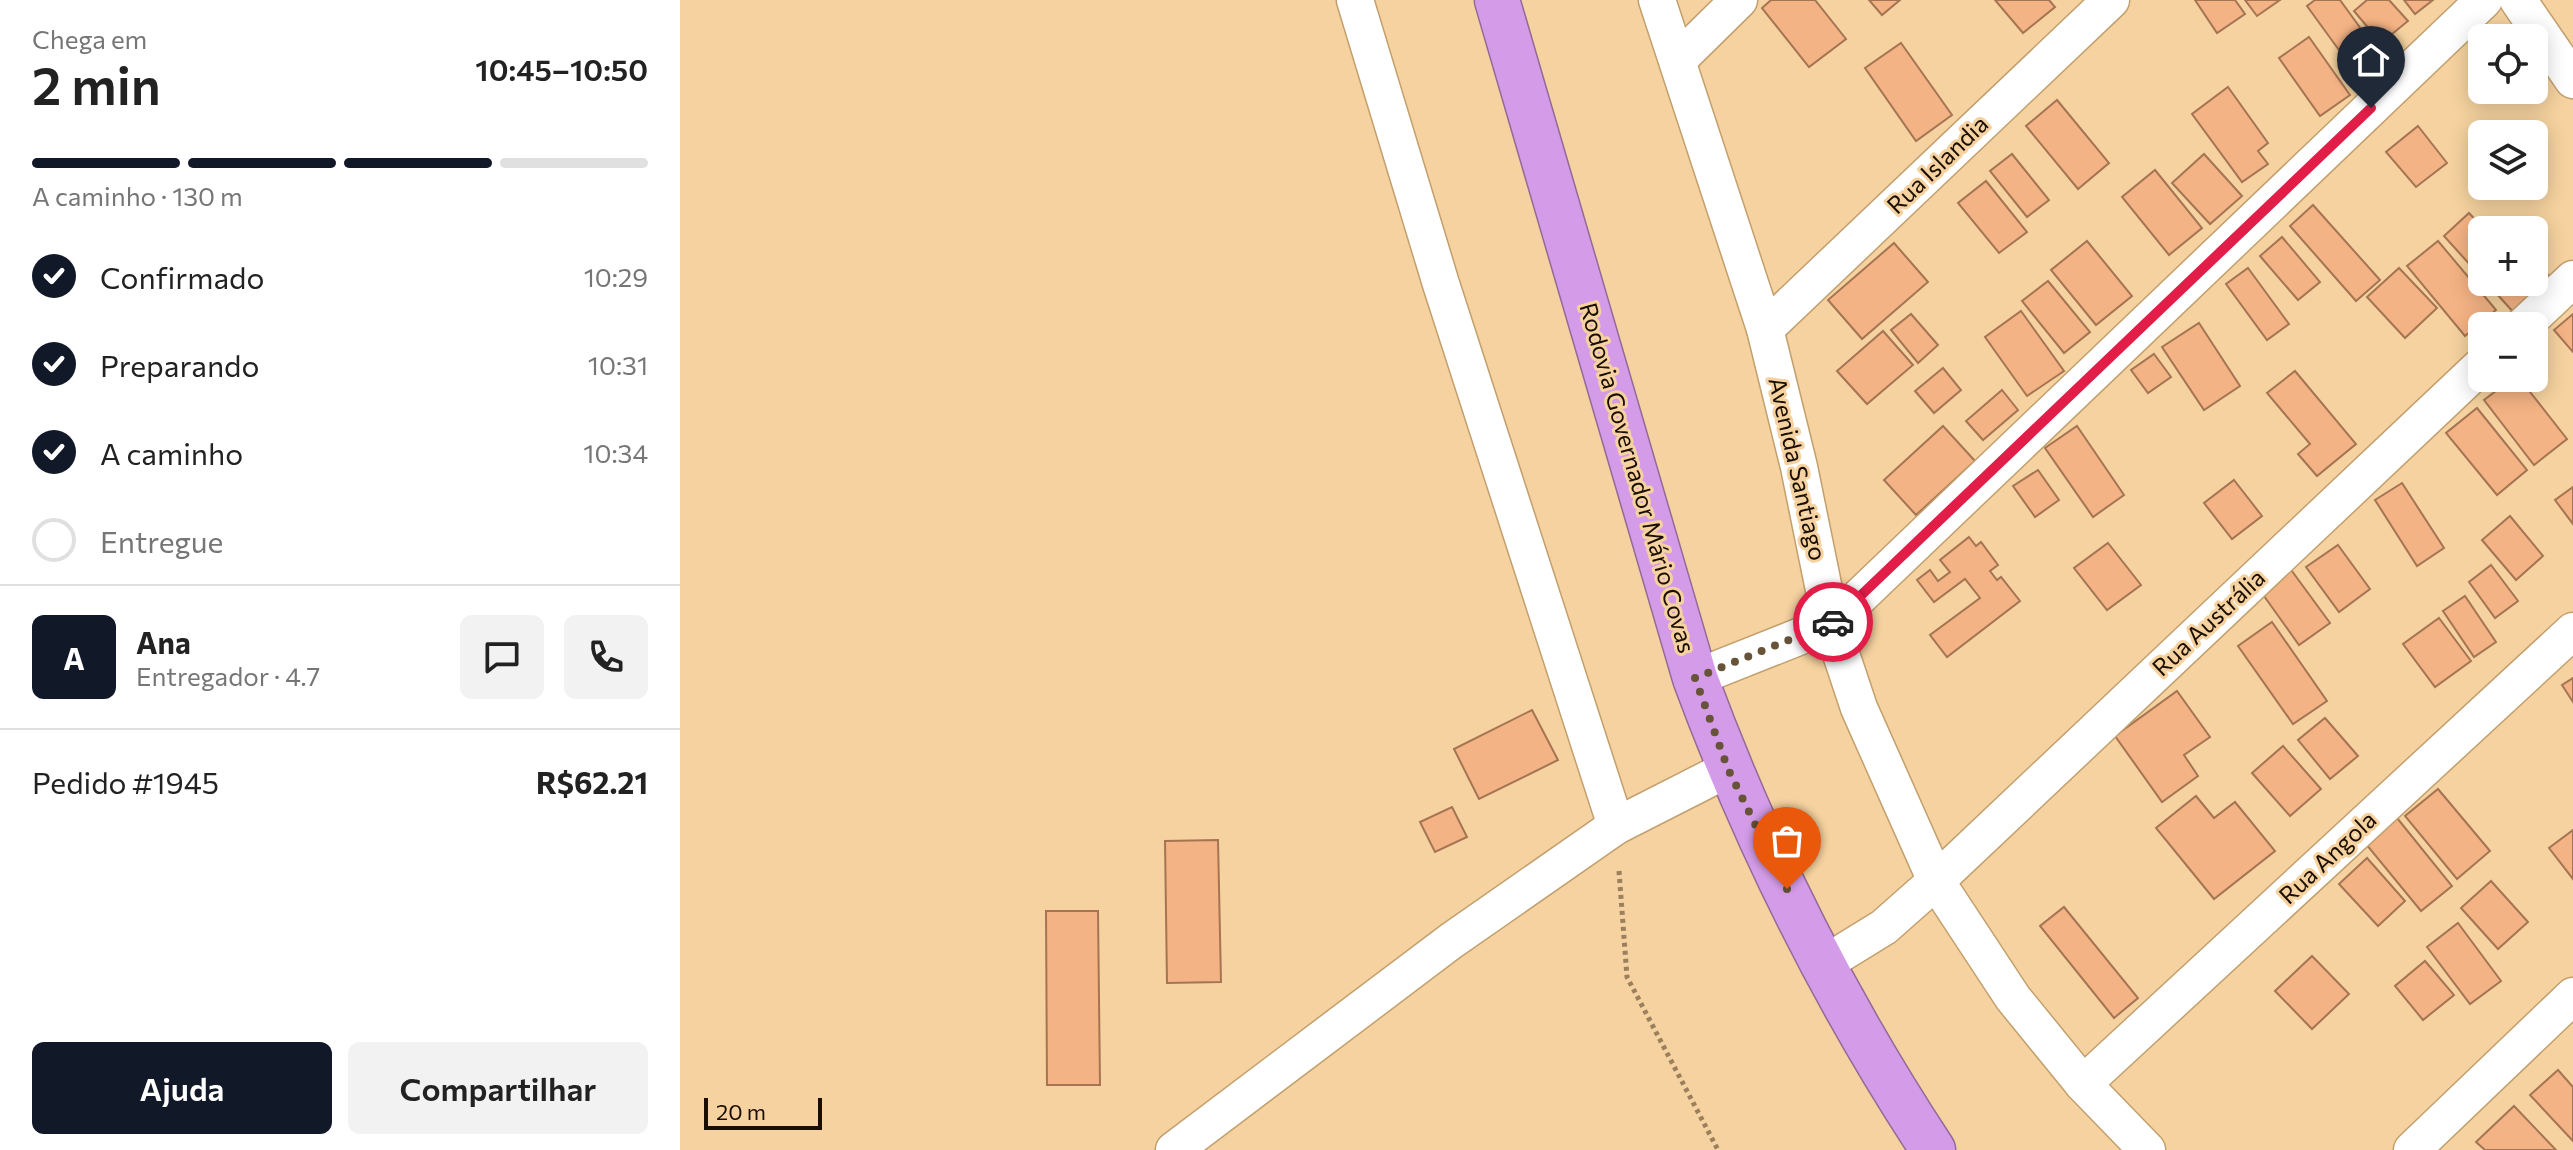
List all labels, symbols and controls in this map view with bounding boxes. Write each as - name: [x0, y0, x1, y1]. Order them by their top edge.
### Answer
- text: Chega em: [32, 23, 147, 54]
- map controls: [2468, 24, 2548, 392]
- button: locate: [2468, 24, 2548, 104]
- pin: [2337, 26, 2405, 108]
- icon: home: [2349, 38, 2393, 82]
- text: 10:45–10:50: [475, 50, 648, 87]
- text: 2 min: [32, 52, 161, 116]
- street label: Rua Islandia: [1880, 109, 1993, 219]
- button: layers: [2468, 120, 2548, 200]
- text: A caminho · 130 m: [32, 180, 243, 211]
- button: +: [2468, 216, 2548, 296]
- icon: check: [32, 254, 76, 298]
- text: Confirmado: [100, 258, 264, 295]
- text: 10:29: [584, 261, 648, 292]
- street label: Rodovia Governador Mário Covas: [1574, 299, 1702, 656]
- button: −: [2468, 312, 2548, 392]
- icon: check: [32, 342, 76, 386]
- text: Preparando: [100, 346, 259, 383]
- text: 10:31: [588, 349, 648, 380]
- street label: Avenida Santiago: [1763, 374, 1834, 563]
- icon: check: [32, 430, 76, 474]
- text: A caminho: [100, 434, 243, 471]
- text: 10:34: [583, 437, 648, 468]
- text: Entregue: [100, 522, 223, 559]
- street label: Rua Austrália: [2146, 562, 2270, 681]
- courier: [1793, 582, 1873, 662]
- icon: car: [1811, 600, 1855, 644]
- button: chat: [460, 615, 544, 699]
- button: phone: [564, 615, 648, 699]
- text: Ana: [136, 623, 191, 660]
- text: A: [63, 639, 85, 676]
- text: Entregador · 4.7: [136, 660, 320, 691]
- text: Pedido #1945: [32, 763, 219, 800]
- text: R$62.21: [536, 763, 648, 800]
- street label: Rua Angola: [2272, 804, 2382, 909]
- pin: [1753, 807, 1821, 889]
- icon: bag: [1765, 819, 1809, 863]
- button: Ajuda: [32, 1042, 332, 1134]
- button: Compartilhar: [348, 1042, 648, 1134]
- scale bar: [704, 1094, 822, 1130]
- text: 20 m: [716, 1098, 766, 1125]

